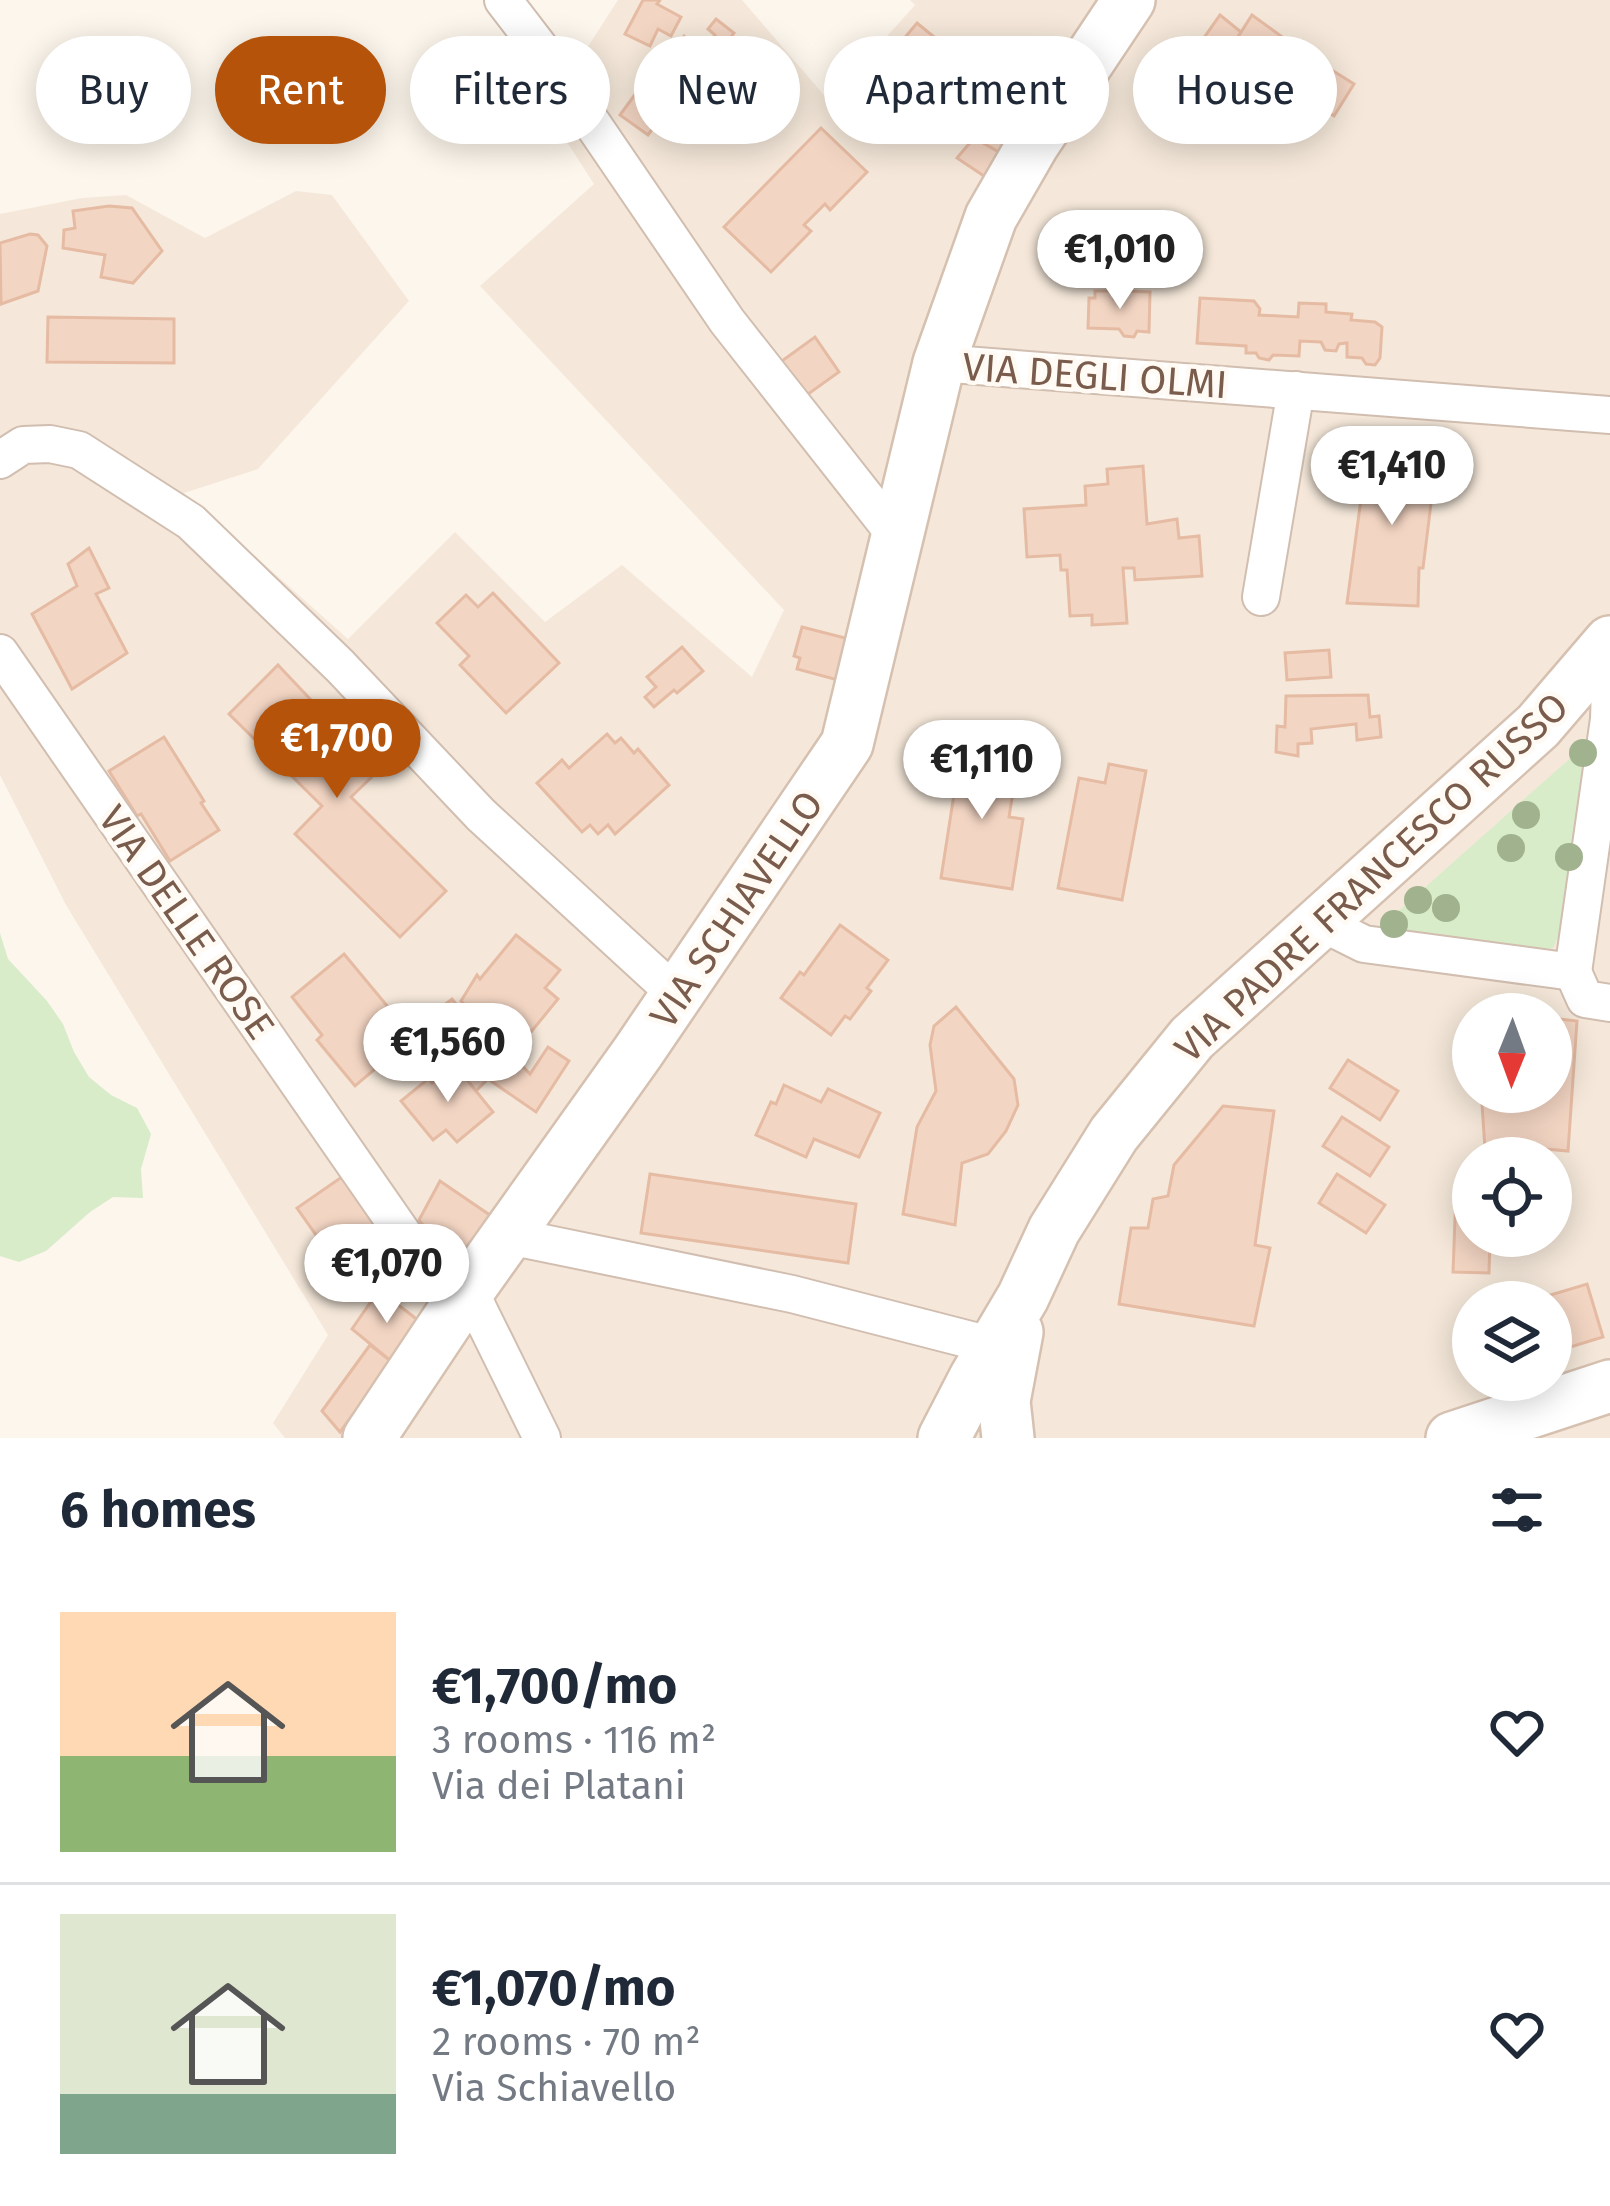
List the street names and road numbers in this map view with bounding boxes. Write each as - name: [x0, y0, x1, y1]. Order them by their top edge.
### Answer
- street label: VIA DEGLI OLMI: [961, 344, 1229, 408]
- street label: VIA PADRE FRANCESCO RUSSO: [1166, 684, 1578, 1072]
- street label: VIA SCHIAVELLO: [641, 783, 833, 1037]
- street label: VIA DELLE ROSE: [89, 797, 284, 1048]

